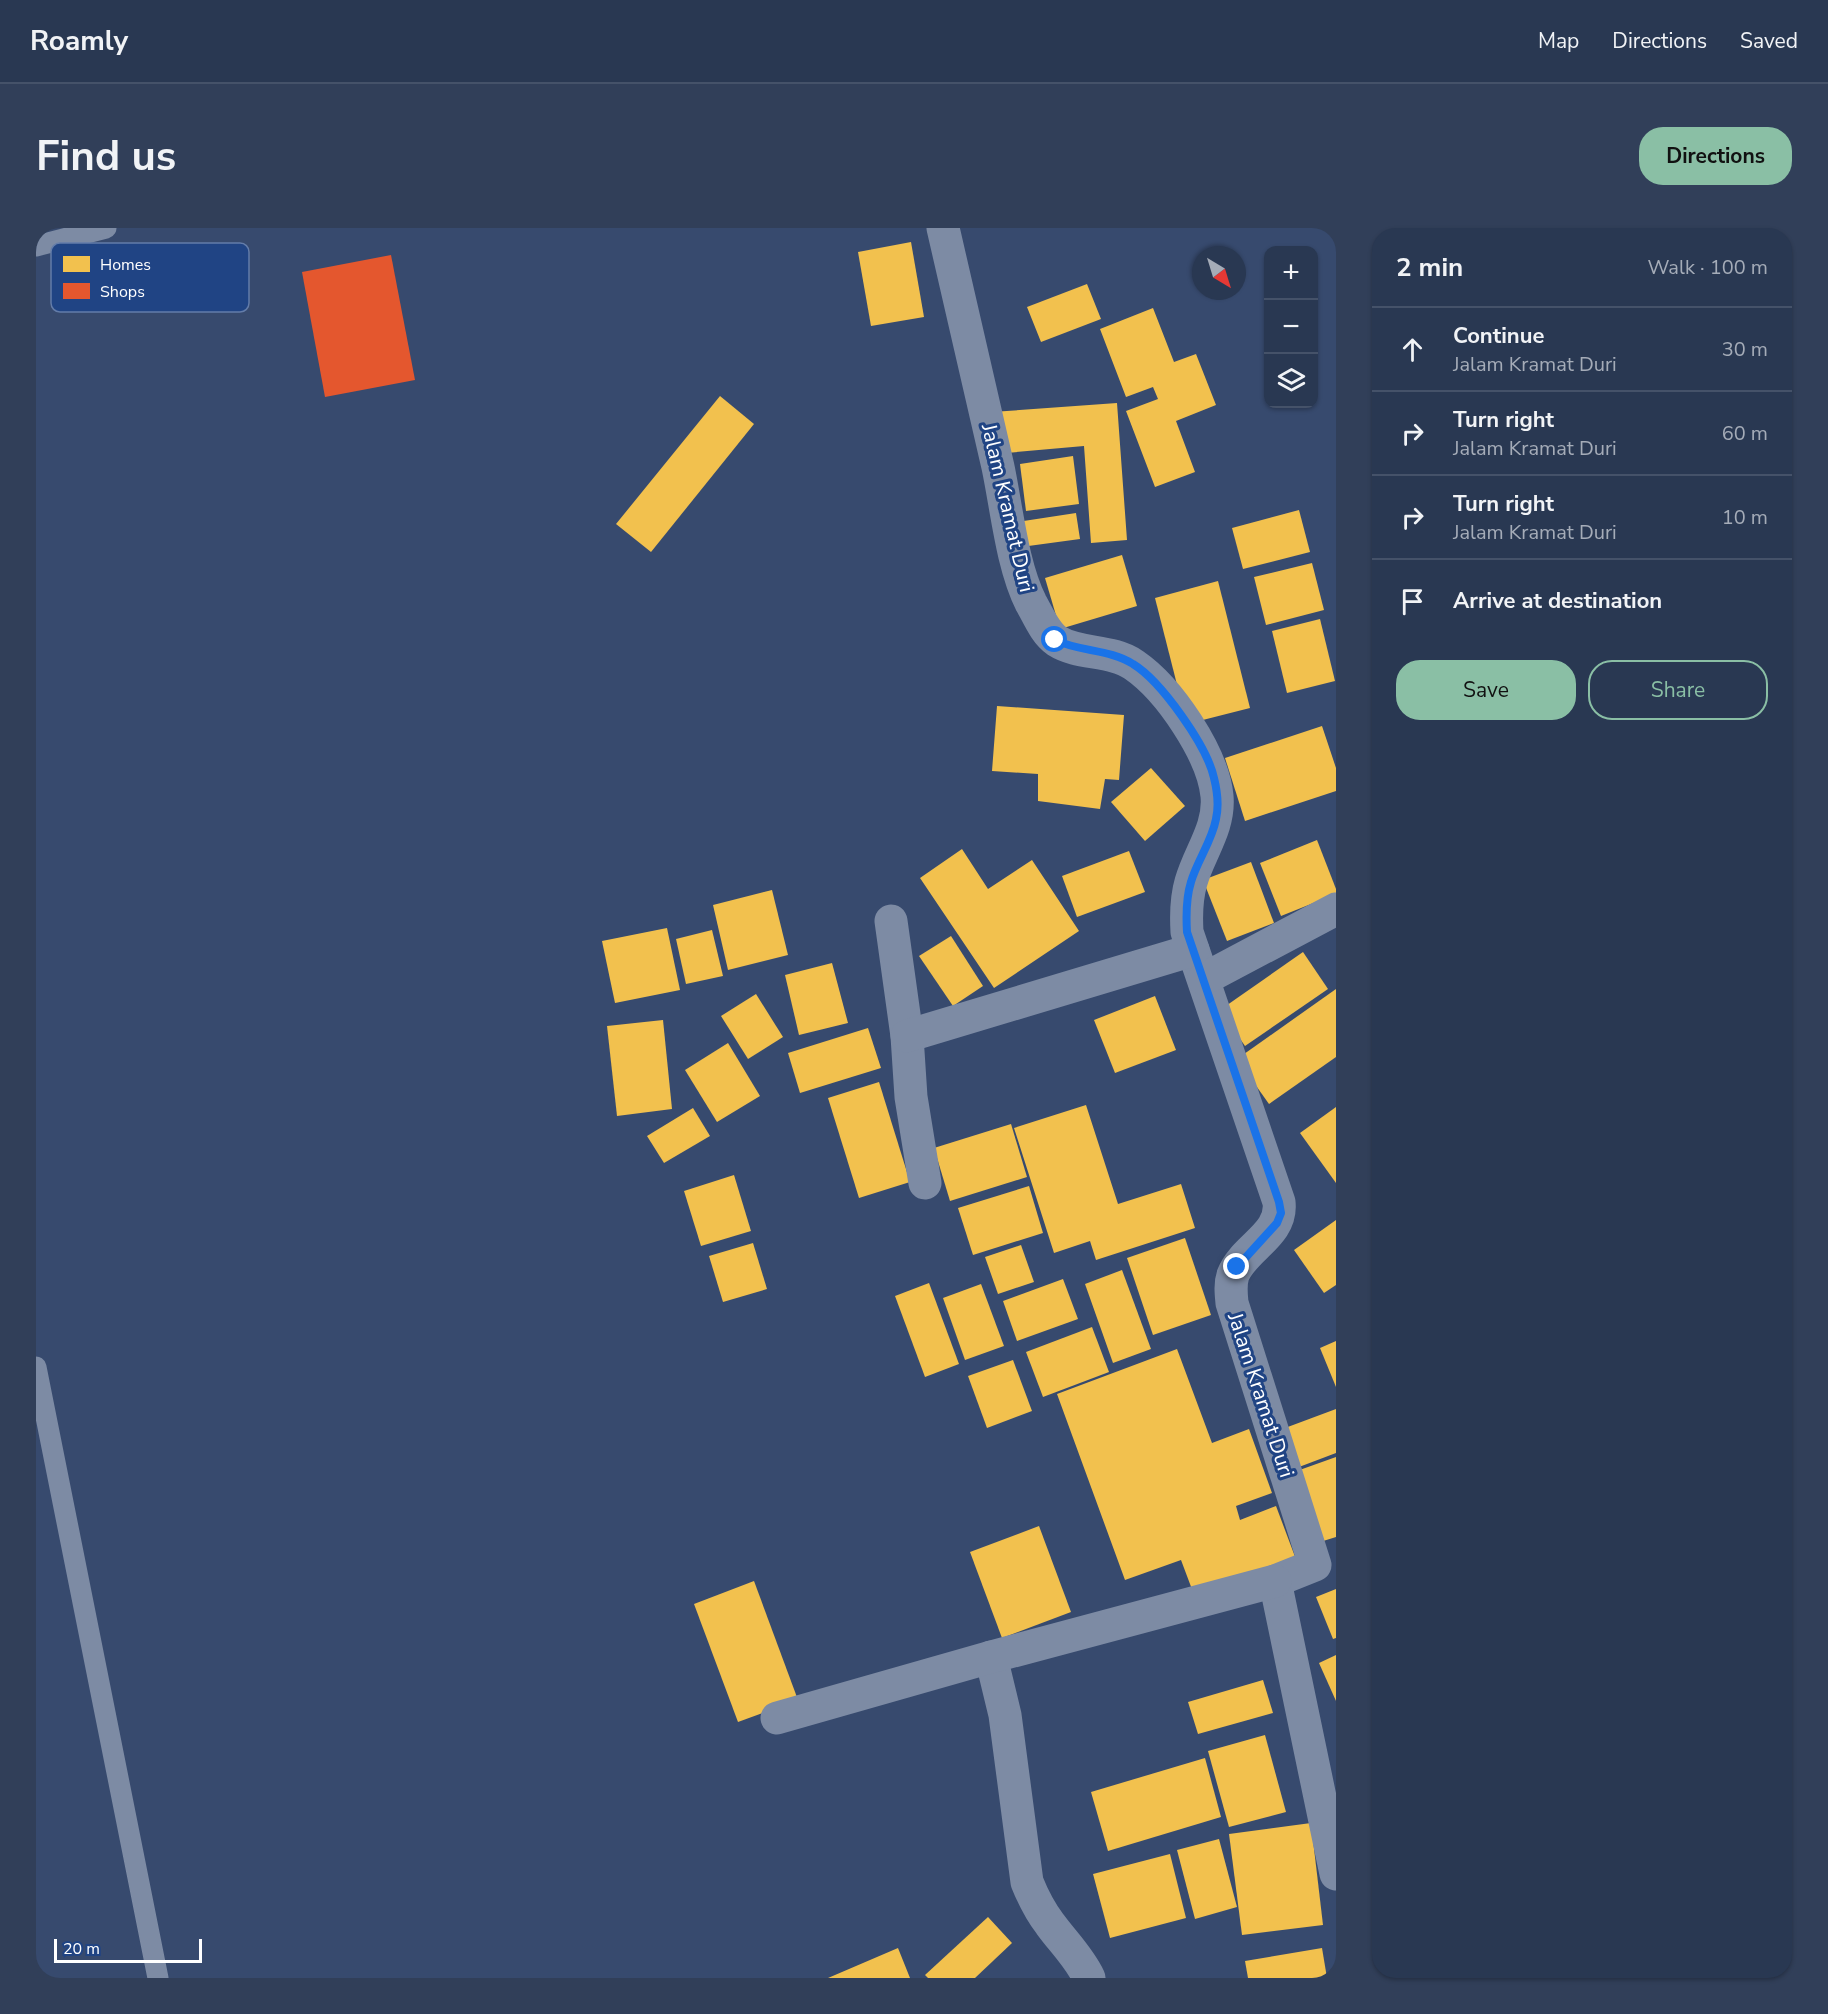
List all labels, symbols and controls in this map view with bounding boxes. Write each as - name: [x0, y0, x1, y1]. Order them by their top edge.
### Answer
- text: Roamly: [30, 22, 128, 60]
- text: Map: [1538, 27, 1579, 55]
- text: Directions: [1612, 27, 1707, 55]
- text: Saved: [1740, 27, 1798, 55]
- button: Directions: [1639, 127, 1792, 185]
- text: Find us: [36, 128, 176, 185]
- legend: [51, 243, 249, 312]
- north arrow: [1192, 246, 1246, 300]
- map controls: [1264, 246, 1318, 408]
- button: +: [1264, 246, 1318, 300]
- text: 2 min: [1396, 250, 1463, 285]
- text: Homes: [100, 254, 151, 276]
- text: Walk · 100 m: [1648, 254, 1768, 281]
- text: Shops: [100, 281, 145, 303]
- button: −: [1264, 300, 1318, 354]
- text: Continue: [1453, 321, 1544, 351]
- icon: ahead: [1396, 333, 1429, 366]
- text: 30 m: [1722, 336, 1768, 363]
- text: Jalam Kramat Duri: [1453, 351, 1617, 378]
- button: layers: [1264, 354, 1318, 408]
- text: Turn right: [1453, 405, 1554, 435]
- icon: right: [1396, 417, 1429, 450]
- street label: Jalam Kramat Duri: [975, 420, 1041, 595]
- text: 60 m: [1722, 420, 1768, 447]
- text: Jalam Kramat Duri: [1453, 435, 1617, 462]
- text: Turn right: [1453, 489, 1554, 519]
- icon: right: [1396, 501, 1429, 534]
- text: 10 m: [1722, 504, 1768, 531]
- text: Jalam Kramat Duri: [1453, 519, 1617, 546]
- icon: arrive: [1396, 585, 1429, 618]
- text: Arrive at destination: [1453, 586, 1662, 616]
- route start: [1041, 626, 1067, 652]
- button: Save: [1396, 660, 1576, 720]
- button: Share: [1588, 660, 1768, 720]
- route end: [1223, 1253, 1249, 1279]
- street label: Jalam Kramat Duri: [1221, 1308, 1301, 1481]
- scale bar: [54, 1936, 202, 1964]
- text: 20 m: [63, 1938, 100, 1960]

